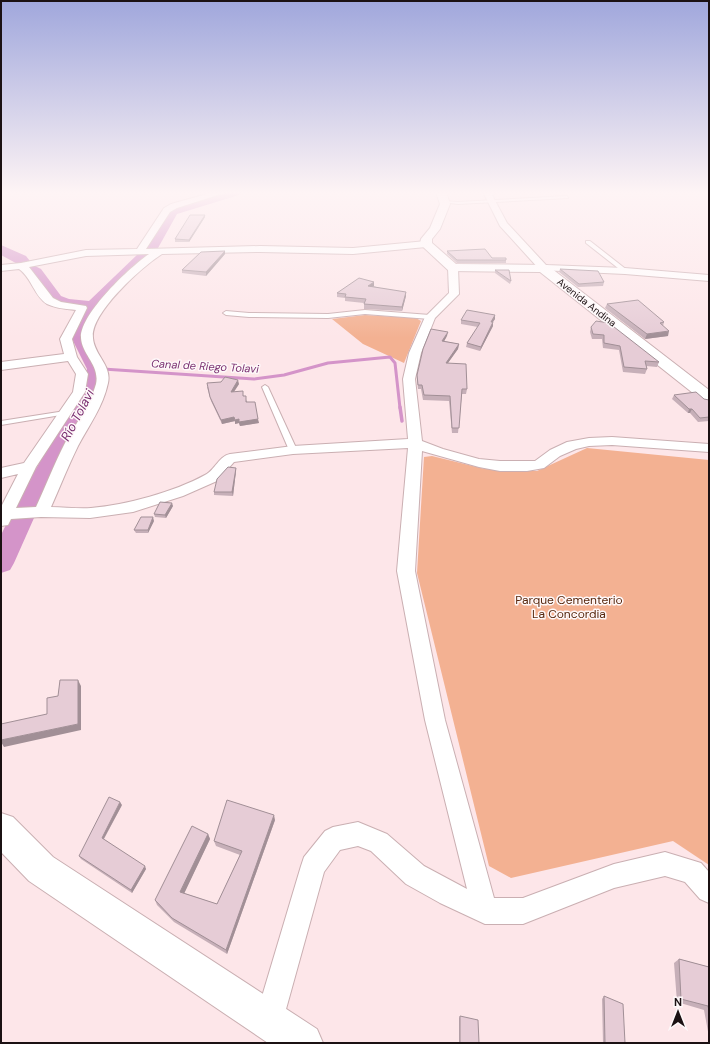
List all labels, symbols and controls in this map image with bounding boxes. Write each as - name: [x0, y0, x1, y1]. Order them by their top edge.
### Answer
- street label: Avenida Andina: [554, 275, 619, 330]
- water label: Canal de Riego Tolavi: [151, 356, 260, 376]
- water label: Río Tolavi: [57, 386, 99, 444]
- park label: Parque Cementerio La Concordia: [515, 592, 623, 622]
- north arrow: [658, 992, 698, 1032]
- text: N: [674, 995, 682, 1009]

